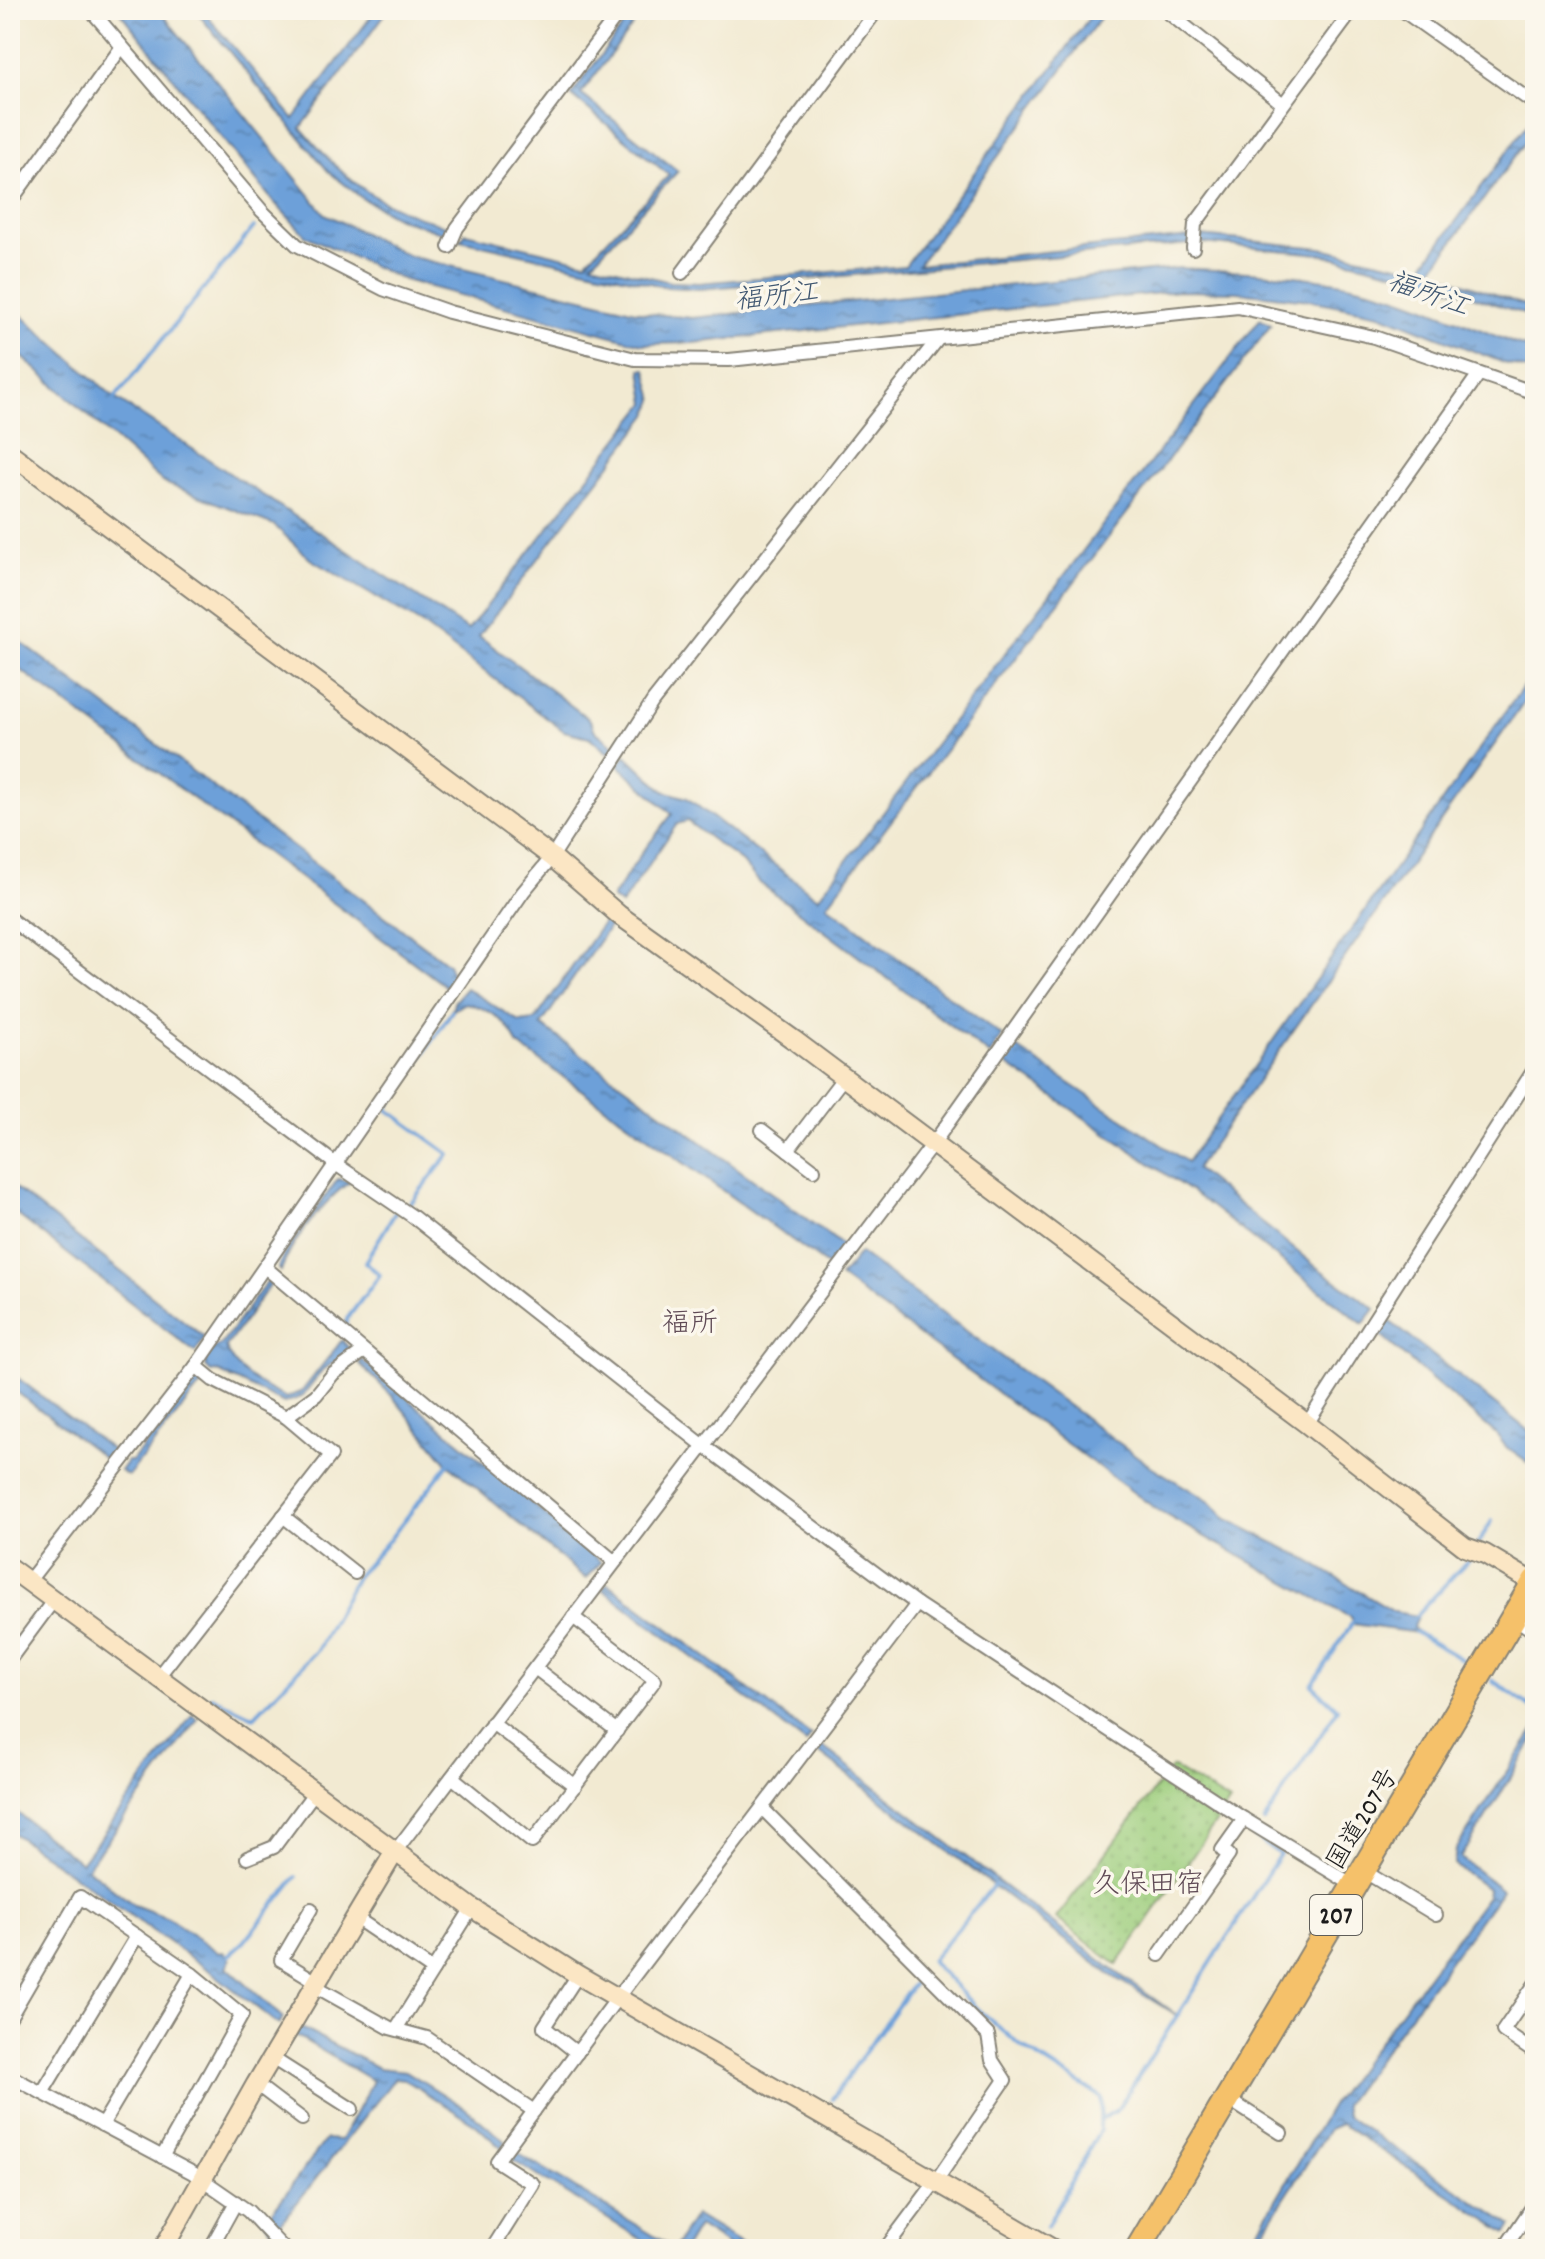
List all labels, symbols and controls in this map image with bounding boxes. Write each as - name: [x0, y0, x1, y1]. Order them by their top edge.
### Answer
- water label: 福所江: [1381, 264, 1475, 330]
- water label: 福所江: [733, 275, 821, 323]
- district label: 福所: [662, 1306, 718, 1346]
- street label: 国道207号: [1319, 1762, 1409, 1878]
- district label: 久保田宿: [1092, 1867, 1204, 1907]
- road number: 207: [1310, 1895, 1362, 1935]

